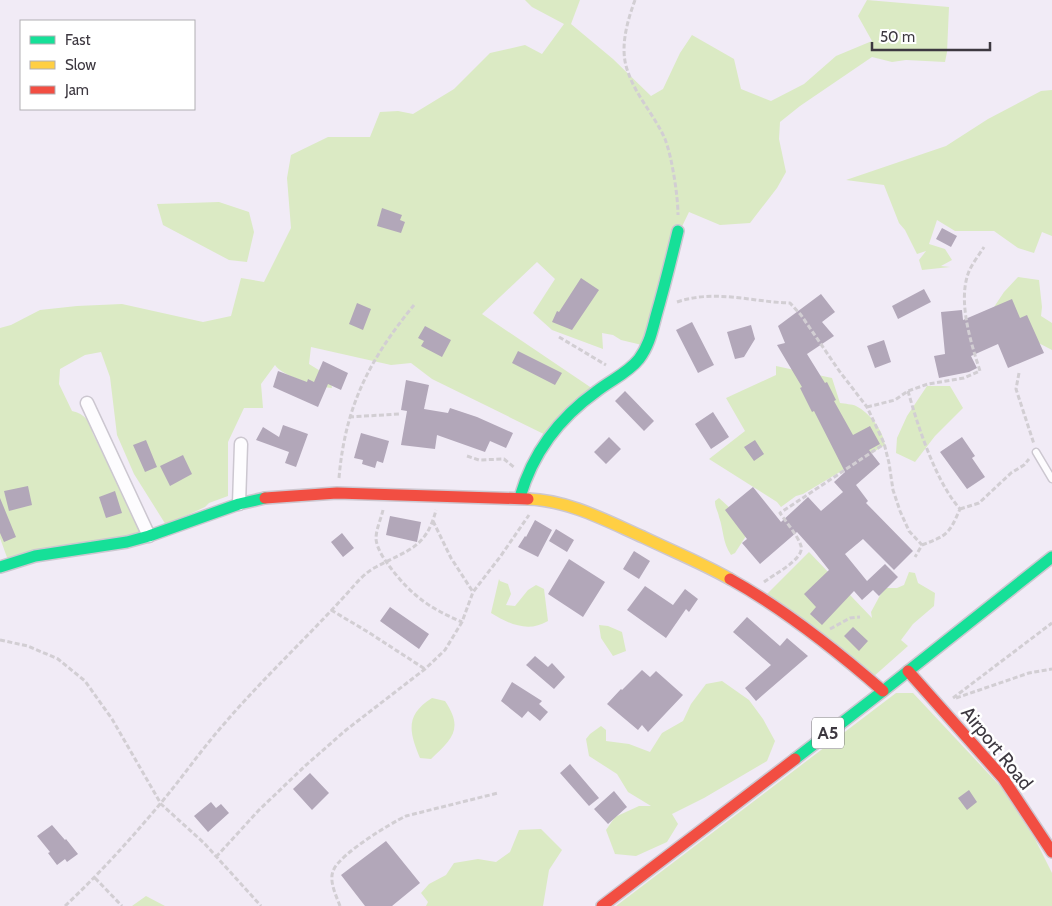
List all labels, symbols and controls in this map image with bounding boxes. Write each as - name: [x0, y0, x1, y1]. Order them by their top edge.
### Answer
- legend: [20, 20, 195, 110]
- scale bar: [872, 20, 990, 52]
- text: 50 m: [880, 28, 915, 46]
- text: Fast: [65, 31, 90, 49]
- text: Slow: [65, 56, 96, 74]
- text: Jam: [64, 81, 89, 99]
- street label: Airport Road: [956, 702, 1038, 794]
- road number: A5: [812, 718, 844, 748]

